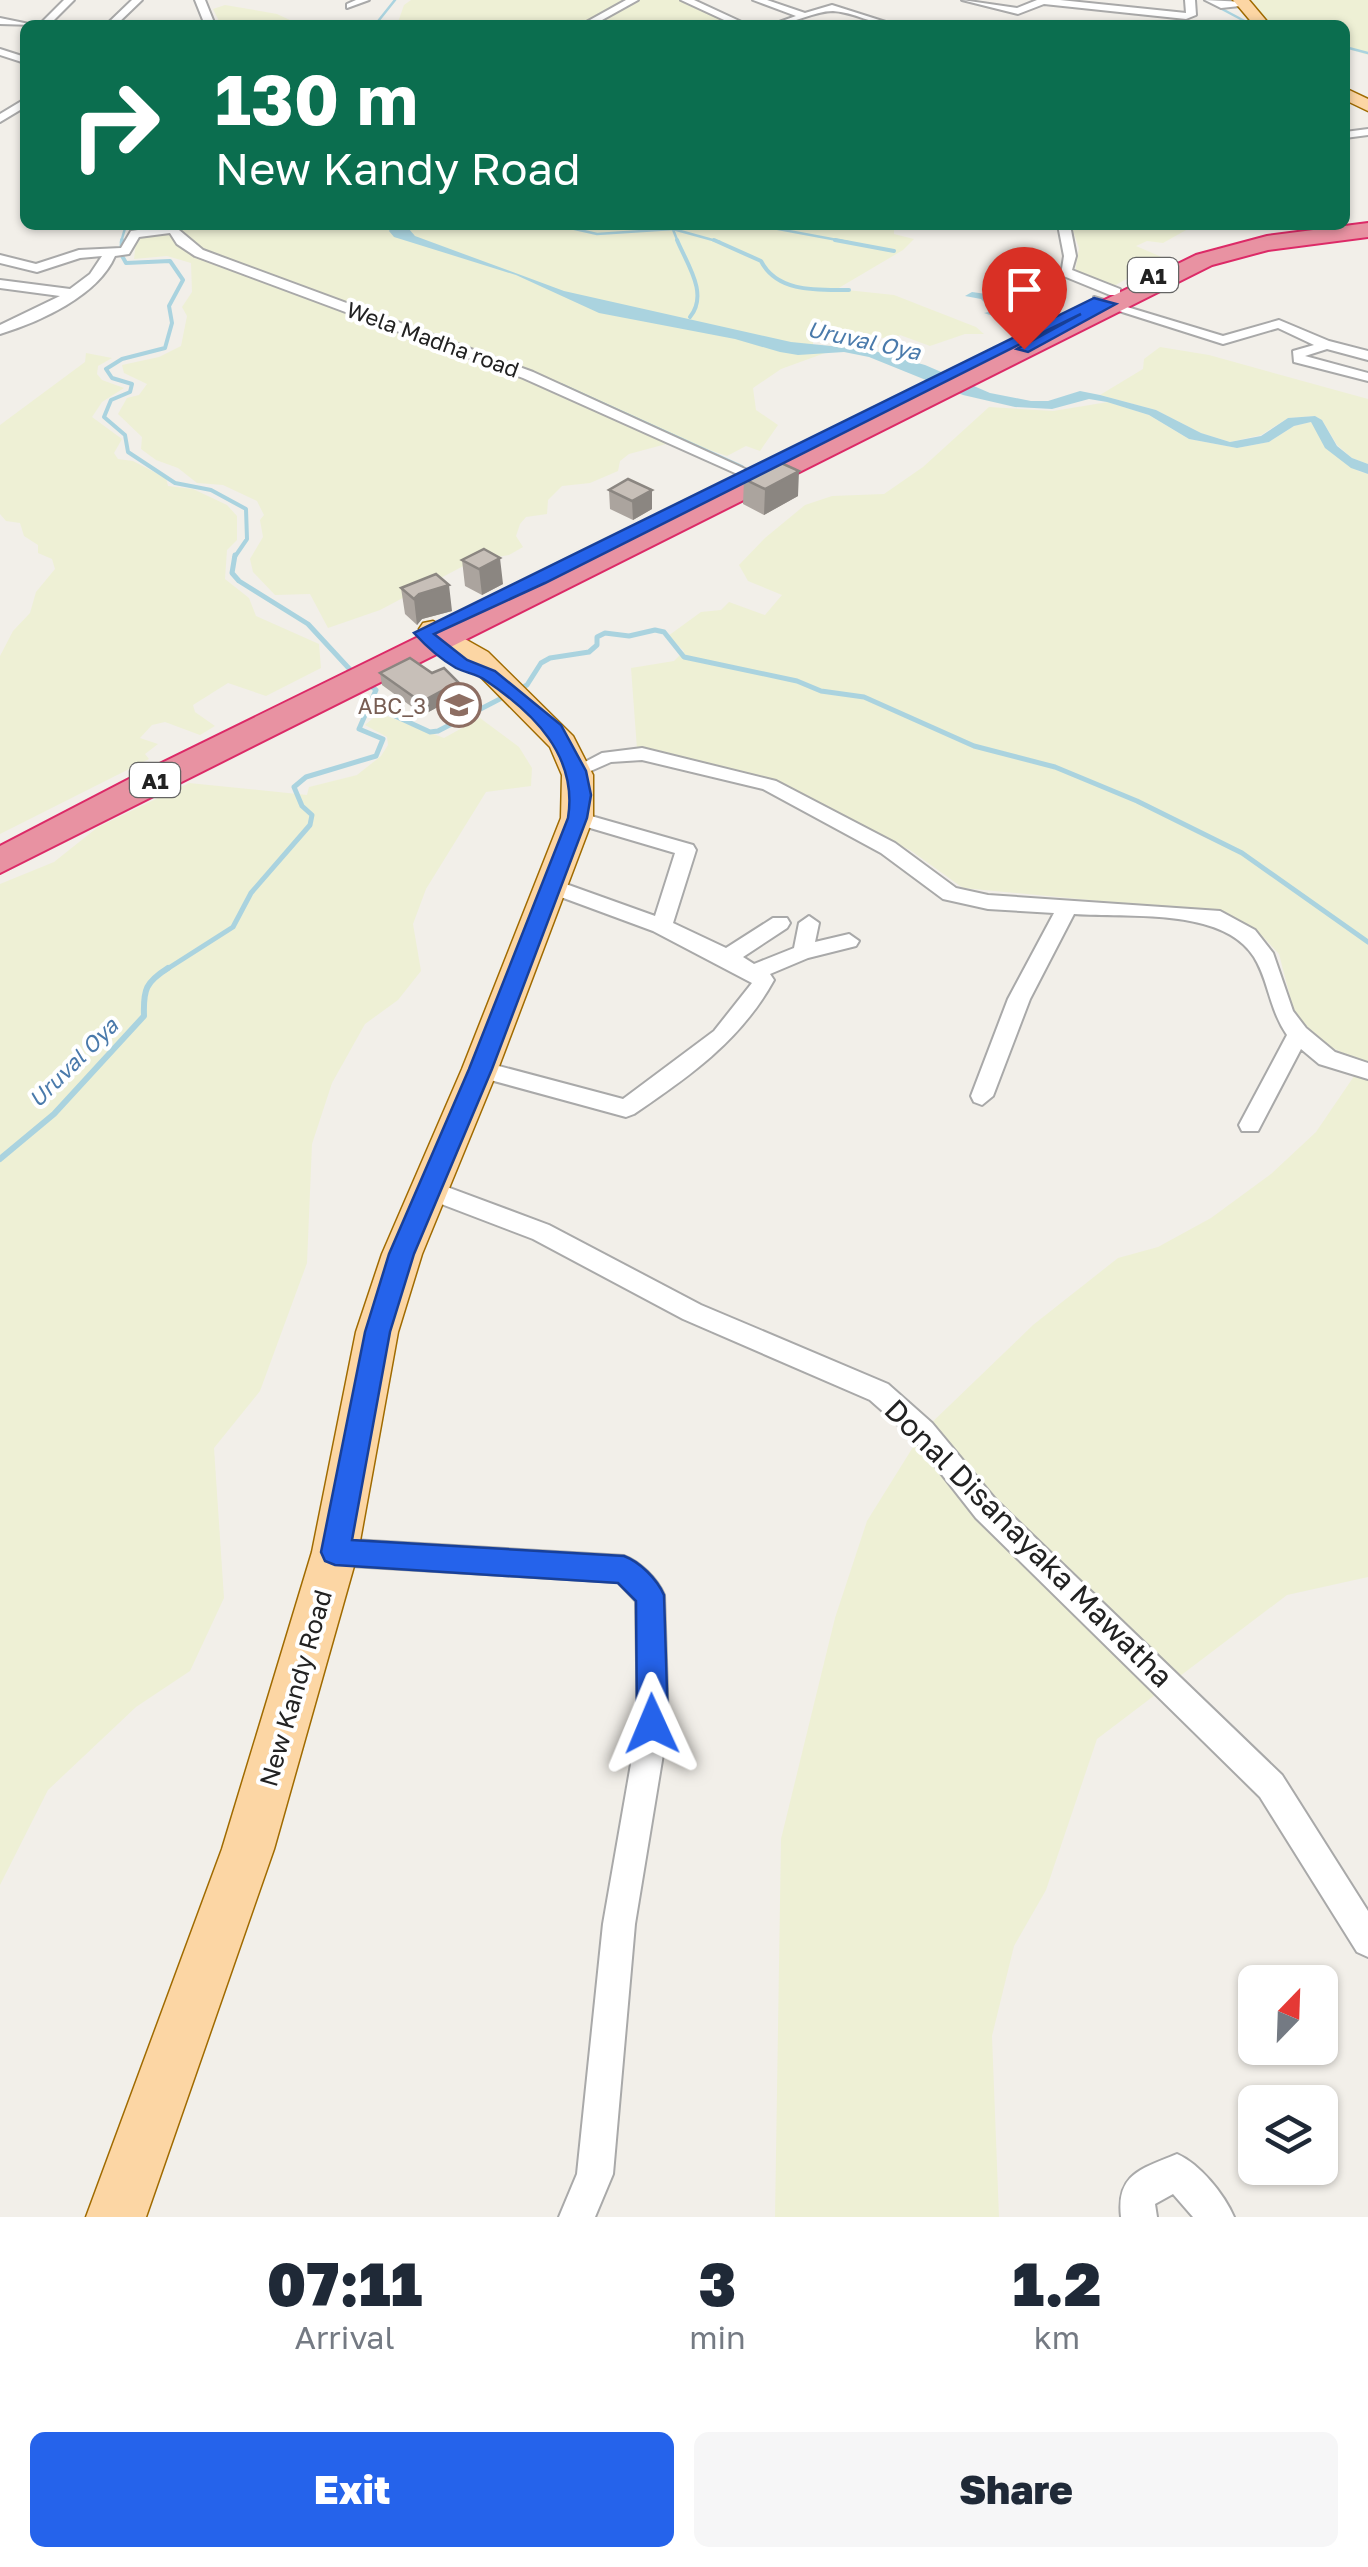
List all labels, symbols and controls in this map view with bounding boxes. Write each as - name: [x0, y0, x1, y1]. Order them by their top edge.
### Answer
- text: 130 m: [215, 56, 418, 140]
- icon: right: [50, 60, 180, 190]
- text: New Kandy Road: [215, 141, 581, 195]
- pin: [982, 247, 1067, 350]
- road number: A1: [1128, 258, 1178, 292]
- icon: arrive: [997, 262, 1052, 317]
- street label: Wela Madha road: [343, 295, 523, 383]
- water label: Uruval Oya: [805, 315, 925, 365]
- school or university icon: ABC_3: [436, 682, 482, 728]
- place label: ABC_3: [358, 692, 426, 719]
- road number: A1: [130, 763, 180, 797]
- water label: Uruval Oya: [23, 1011, 124, 1112]
- street label: Donal Disanayaka Mawatha: [878, 1392, 1180, 1694]
- street label: New Kandy Road: [252, 1586, 338, 1790]
- position arrow: [600, 1672, 704, 1776]
- north arrow: [1238, 1965, 1338, 2065]
- map controls: [1238, 1965, 1338, 2185]
- button: layers: [1238, 2085, 1338, 2185]
- text: 07:11: [267, 2247, 422, 2319]
- text: 3: [699, 2247, 736, 2319]
- text: 1.2: [1013, 2247, 1101, 2319]
- text: Arrival: [294, 2318, 395, 2356]
- text: min: [689, 2318, 746, 2356]
- text: km: [1034, 2318, 1080, 2356]
- button: Exit: [30, 2432, 674, 2547]
- button: Share: [694, 2432, 1338, 2547]

